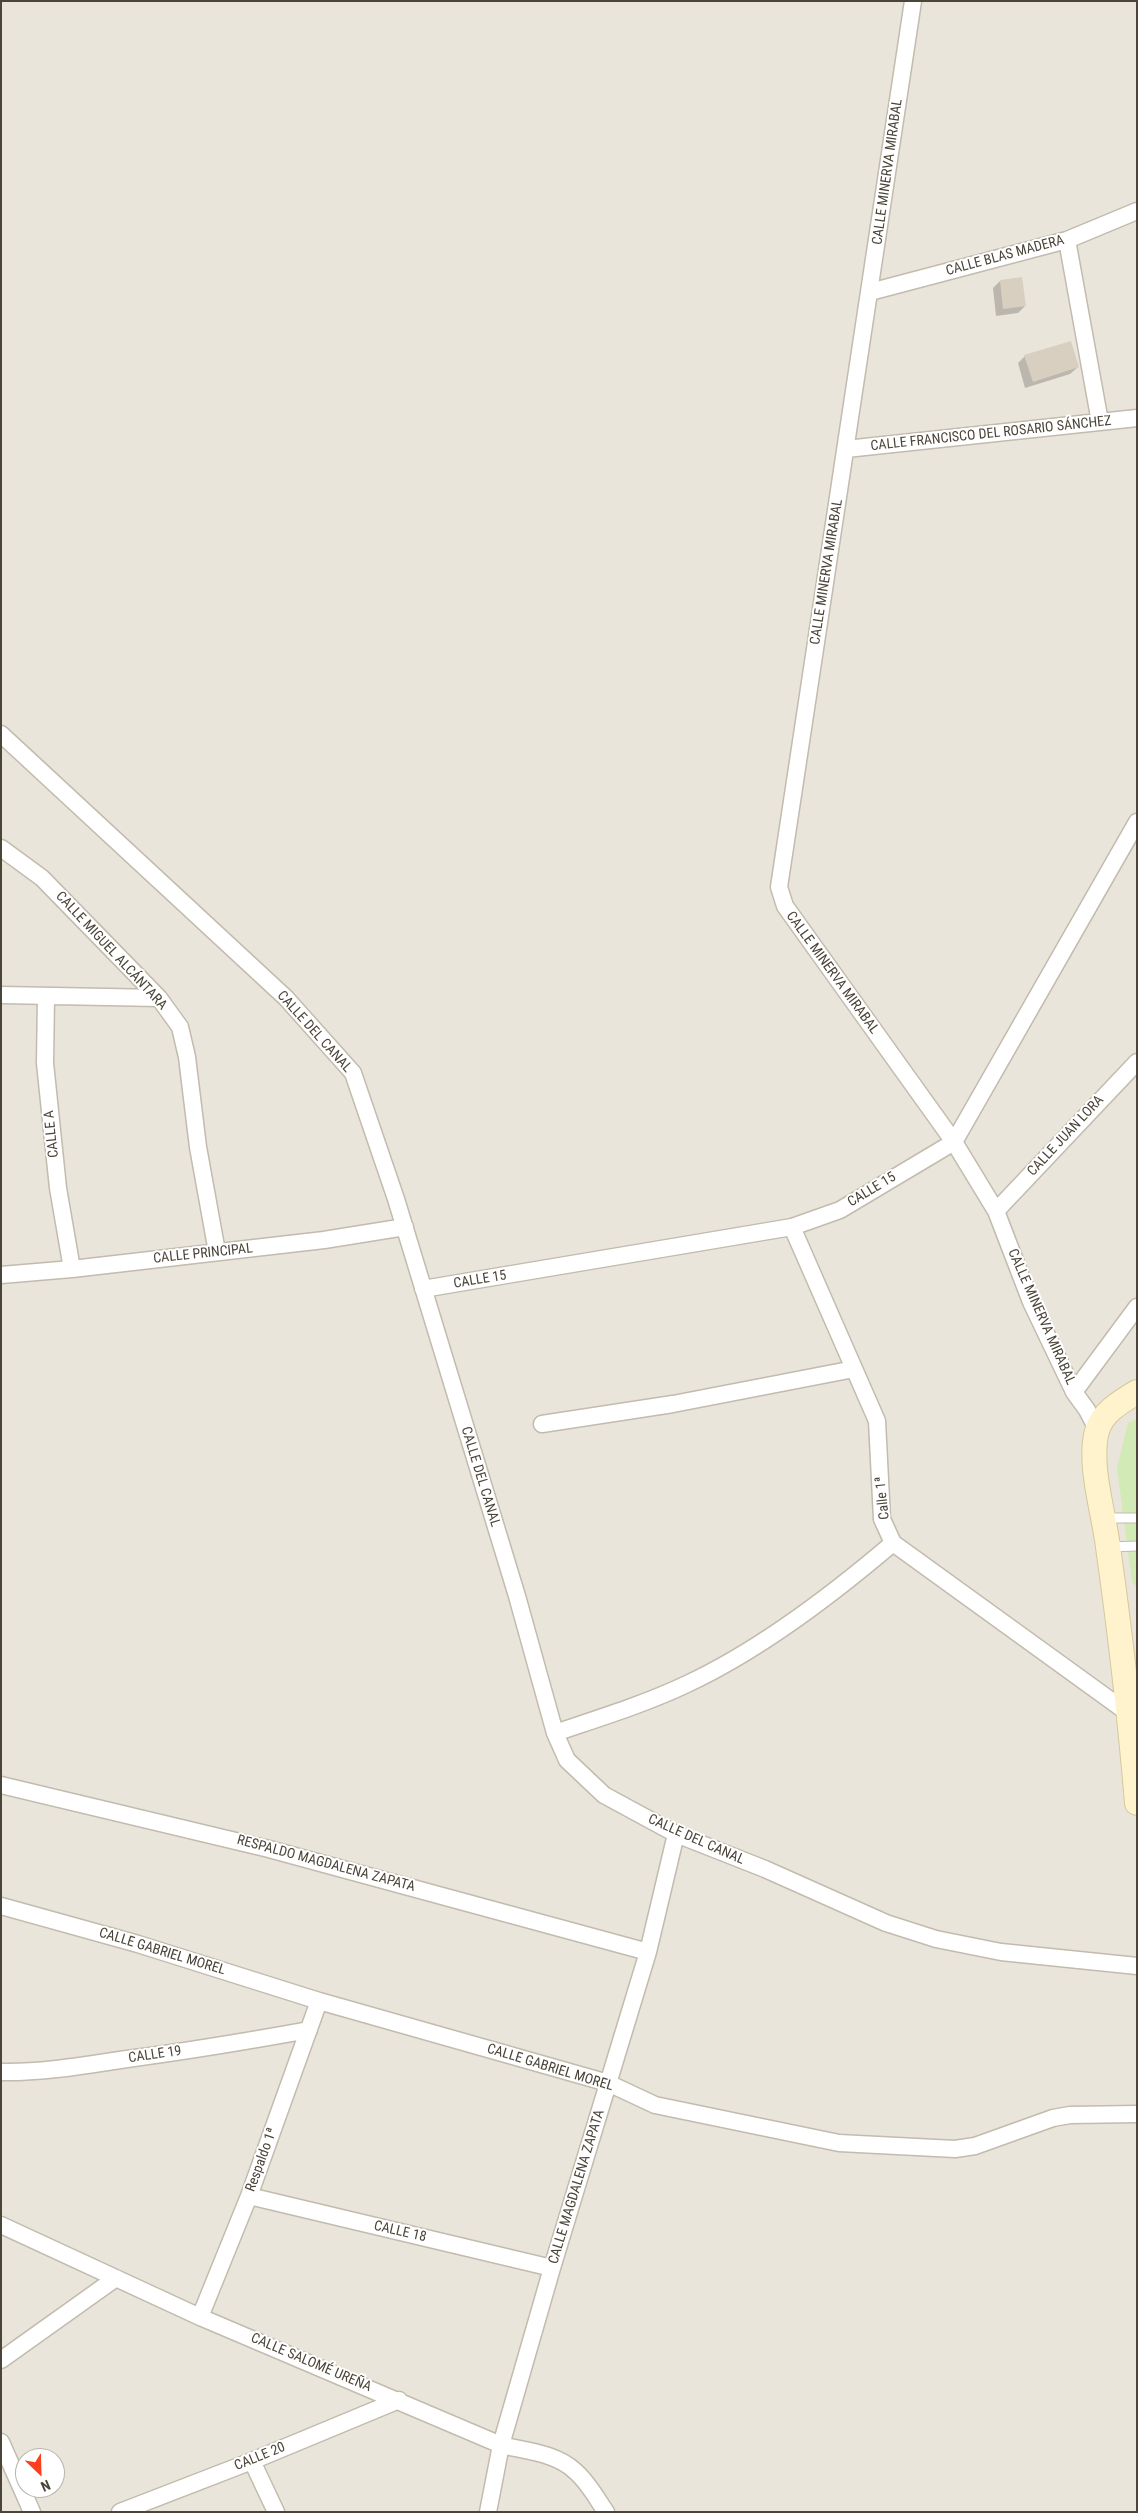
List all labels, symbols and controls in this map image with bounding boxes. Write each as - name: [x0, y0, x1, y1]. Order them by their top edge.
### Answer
- street label: CALLE MINERVA MIRABAL: [869, 98, 907, 246]
- street label: CALLE BLAS MADERA: [944, 232, 1066, 280]
- street label: CALLE FRANCISCO DEL ROSARIO SÁNCHEZ: [870, 413, 1112, 455]
- street label: CALLE MINERVA MIRABAL: [807, 498, 847, 646]
- street label: CALLE MIGUEL ALCÁNTARA: [52, 888, 170, 1014]
- street label: CALLE MINERVA MIRABAL: [782, 909, 882, 1037]
- street label: CALLE DEL CANAL: [273, 988, 355, 1076]
- street label: CALLE JUAN LORA: [1024, 1092, 1108, 1180]
- street label: CALLE A: [41, 1109, 63, 1159]
- street label: CALLE 15: [845, 1169, 899, 1211]
- street label: CALLE PRINCIPAL: [152, 1240, 254, 1268]
- street label: CALLE MINERVA MIRABAL: [1003, 1246, 1079, 1388]
- street label: CALLE 15: [452, 1268, 508, 1292]
- street label: CALLE DEL CANAL: [457, 1425, 503, 1529]
- street label: Calle 1ª: [872, 1476, 894, 1520]
- street label: CALLE DEL CANAL: [645, 1811, 747, 1869]
- street label: RESPALDO MAGDALENA ZAPATA: [235, 1832, 417, 1896]
- street label: CALLE GABRIEL MOREL: [97, 1925, 227, 1979]
- street label: CALLE GABRIEL MOREL: [485, 2041, 615, 2095]
- street label: CALLE 19: [127, 2043, 183, 2067]
- street label: CALLE MAGDALENA ZAPATA: [546, 2108, 608, 2266]
- street label: Respaldo 1ª: [243, 2126, 281, 2194]
- street label: CALLE 18: [372, 2218, 428, 2246]
- street label: CALLE SALOMÉ UREÑA: [248, 2330, 374, 2396]
- street label: CALLE 20: [232, 2439, 288, 2475]
- north arrow: [15, 2448, 65, 2498]
- text: N: [39, 2477, 53, 2495]

